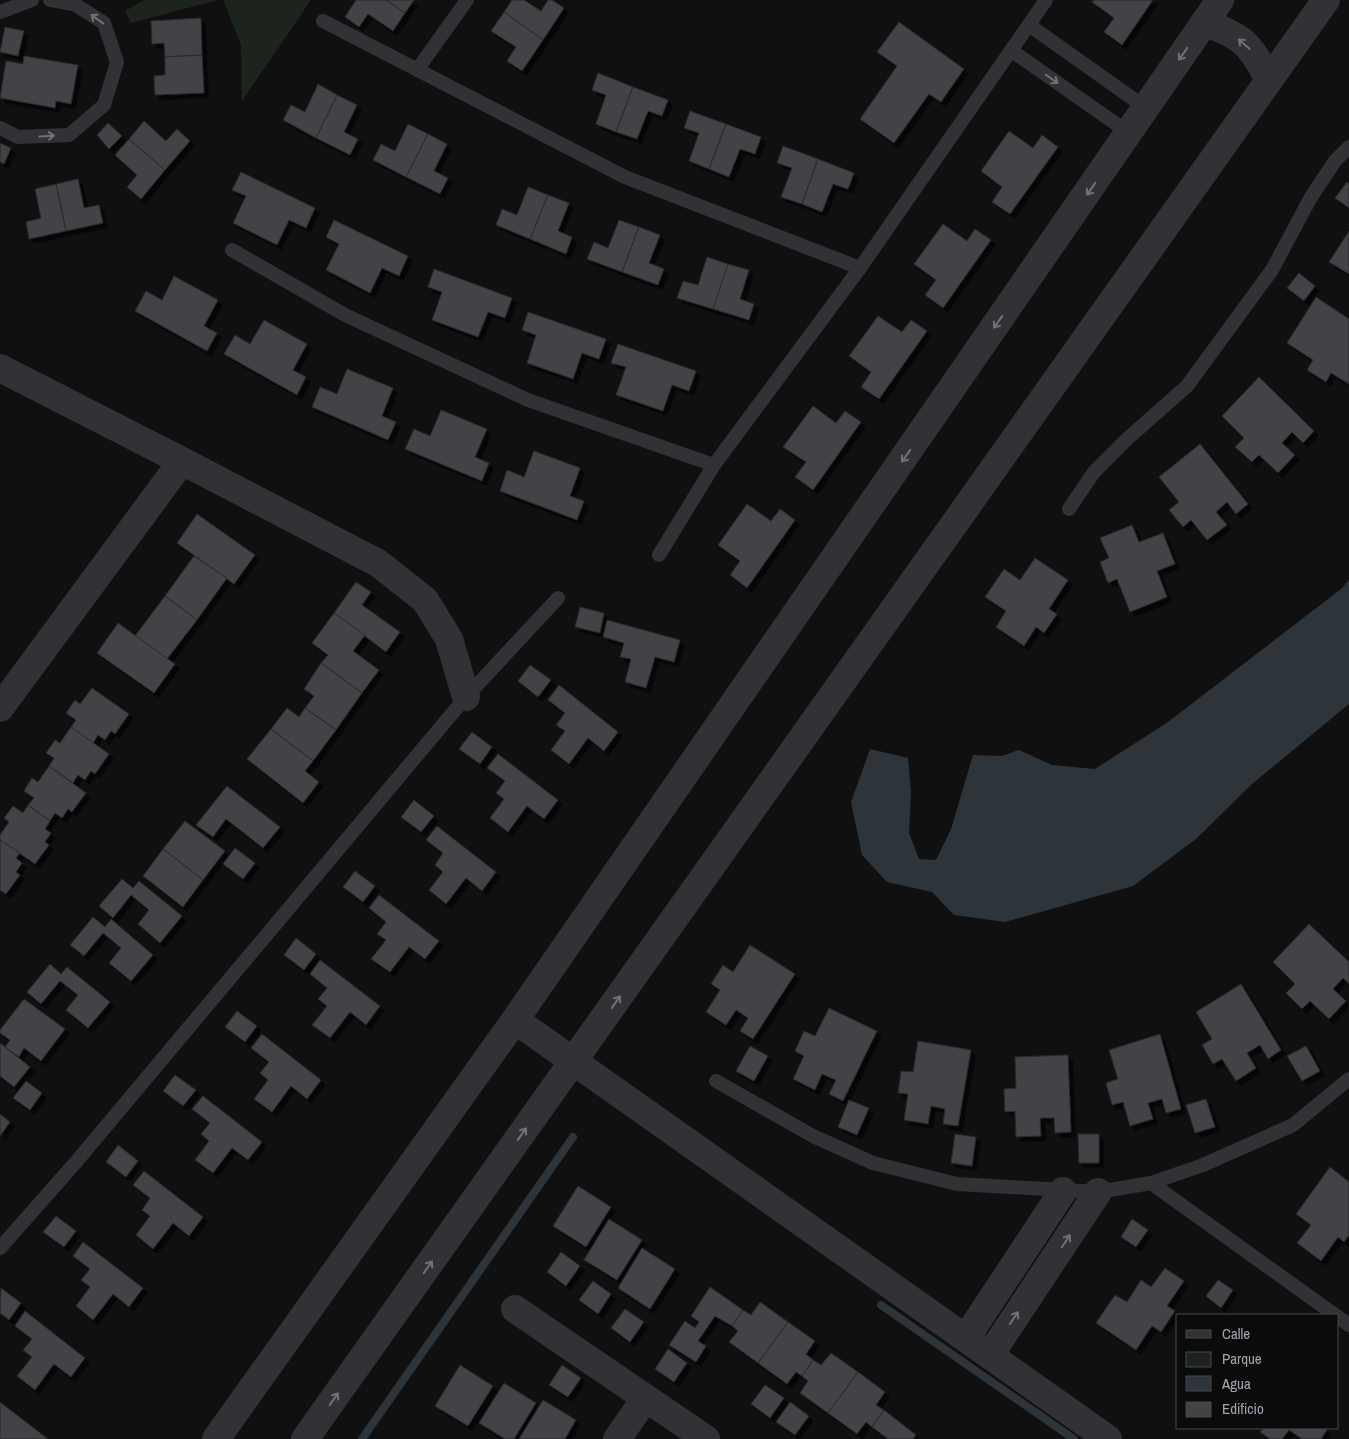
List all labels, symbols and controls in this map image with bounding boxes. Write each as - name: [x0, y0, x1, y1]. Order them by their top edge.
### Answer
- one-way arrow: [90, 14, 104, 24]
- one-way arrow: [1237, 38, 1250, 49]
- one-way arrow: [1177, 47, 1187, 61]
- one-way arrow: [1044, 74, 1058, 84]
- one-way arrow: [38, 131, 54, 140]
- one-way arrow: [1086, 181, 1096, 195]
- one-way arrow: [993, 315, 1003, 329]
- one-way arrow: [901, 448, 911, 462]
- one-way arrow: [611, 995, 621, 1009]
- one-way arrow: [517, 1127, 527, 1141]
- one-way arrow: [1061, 1234, 1071, 1248]
- one-way arrow: [423, 1260, 433, 1274]
- one-way arrow: [1009, 1311, 1019, 1325]
- legend: [1176, 1314, 1339, 1429]
- text: Calle: [1222, 1323, 1250, 1344]
- text: Parque: [1222, 1348, 1262, 1369]
- text: Agua: [1221, 1373, 1251, 1394]
- one-way arrow: [329, 1392, 339, 1406]
- text: Edificio: [1222, 1398, 1264, 1419]

